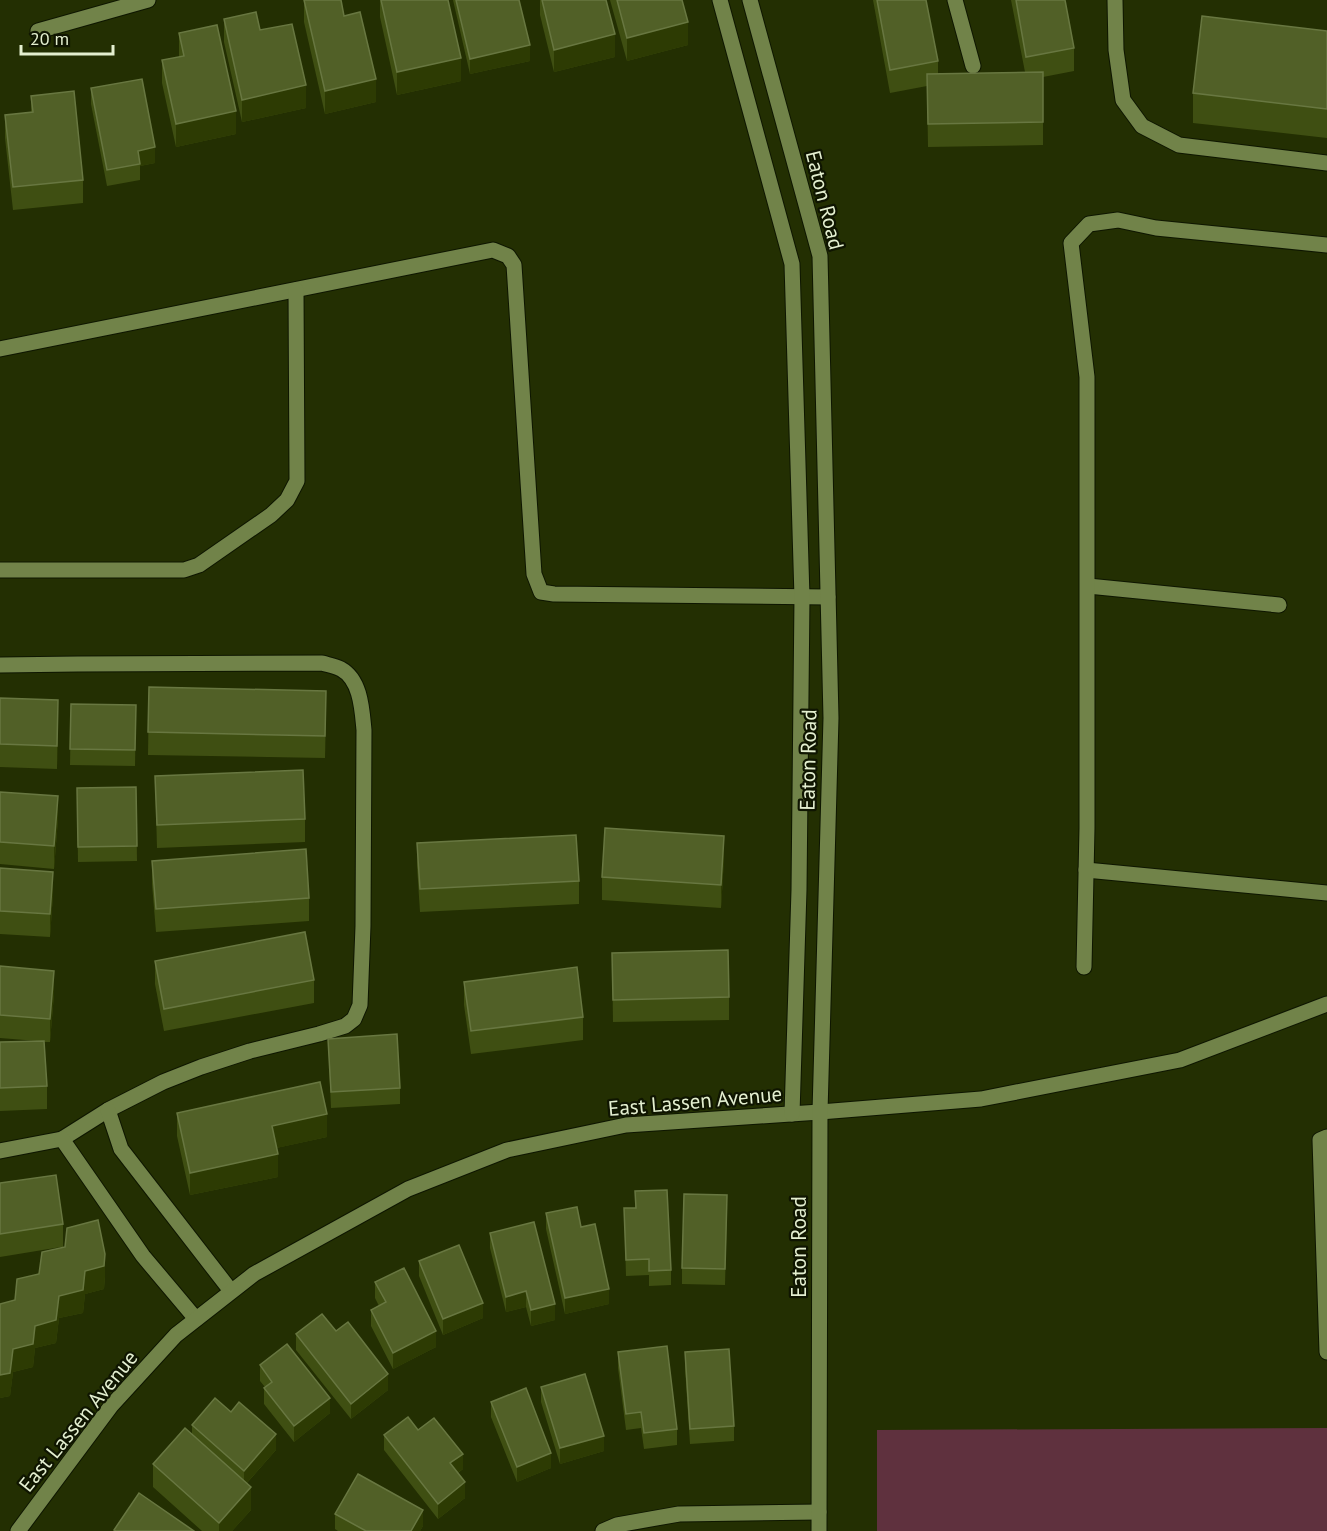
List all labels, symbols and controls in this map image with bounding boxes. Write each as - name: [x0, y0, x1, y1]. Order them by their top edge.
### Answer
- scale bar: [21, 18, 112, 56]
- text: 20 m: [30, 27, 69, 50]
- street label: Eaton Road: [800, 148, 850, 252]
- street label: Eaton Road: [794, 709, 822, 811]
- street label: East Lassen Avenue: [607, 1080, 783, 1122]
- street label: Eaton Road: [785, 1196, 812, 1298]
- street label: East Lassen Avenue: [13, 1345, 143, 1497]

